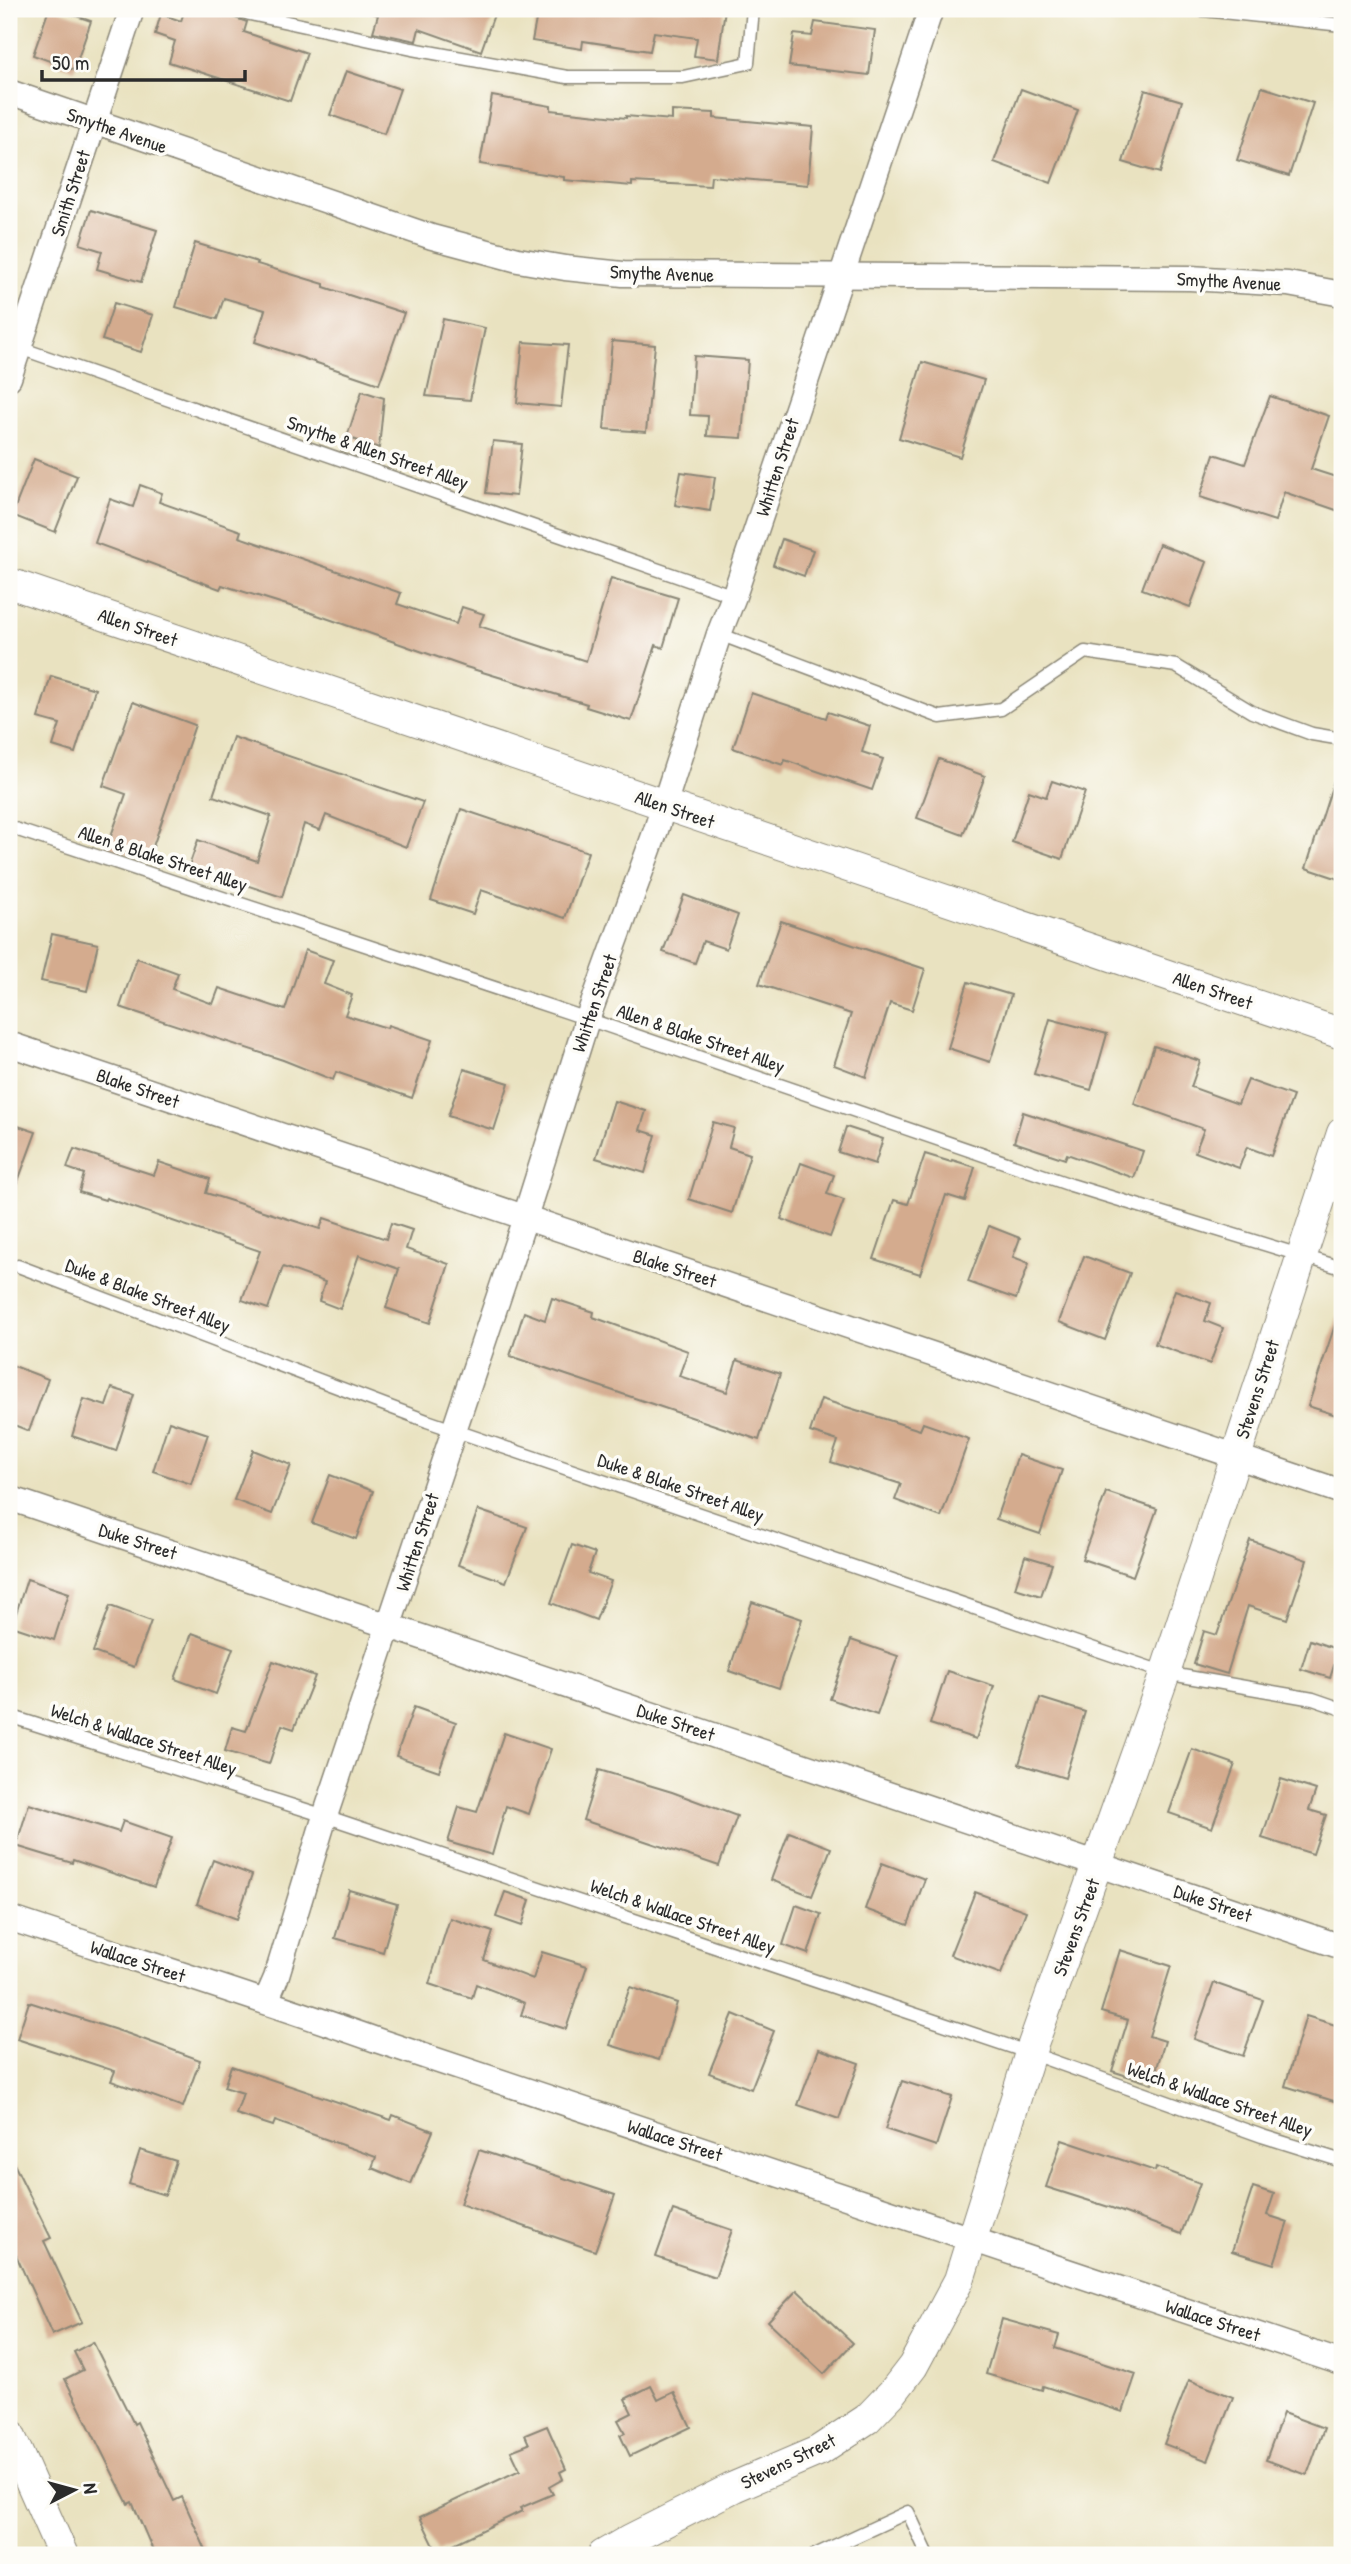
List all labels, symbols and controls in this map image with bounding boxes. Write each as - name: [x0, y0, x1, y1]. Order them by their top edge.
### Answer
- scale bar: [42, 38, 245, 82]
- text: 50 m: [52, 48, 89, 77]
- street label: Smythe Avenue: [63, 101, 171, 159]
- street label: Smith Street: [44, 146, 96, 239]
- street label: Smythe Avenue: [609, 258, 715, 288]
- street label: Smythe Avenue: [1176, 265, 1282, 297]
- street label: Smythe & Allen Street Alley: [284, 409, 472, 495]
- street label: Whitten Street: [749, 414, 805, 519]
- street label: Allen Street: [95, 601, 182, 653]
- street label: Allen Street: [632, 783, 719, 835]
- street label: Allen & Blake Street Alley: [75, 818, 251, 898]
- street label: Whitten Street: [565, 950, 623, 1055]
- street label: Allen Street: [1170, 964, 1257, 1016]
- street label: Allen & Blake Street Alley: [614, 997, 788, 1079]
- street label: Blake Street: [93, 1062, 183, 1114]
- street label: Blake Street: [630, 1242, 720, 1294]
- street label: Duke & Blake Street Alley: [62, 1252, 234, 1338]
- street label: Stevens Street: [1229, 1336, 1285, 1442]
- street label: Duke & Blake Street Alley: [594, 1446, 768, 1528]
- street label: Whitten Street: [389, 1489, 445, 1594]
- street label: Duke Street: [96, 1516, 181, 1566]
- street label: Welch & Wallace Street Alley: [48, 1697, 240, 1781]
- street label: Duke Street: [634, 1697, 719, 1748]
- street label: Welch & Wallace Street Alley: [587, 1872, 779, 1960]
- street label: Stevens Street: [1046, 1874, 1106, 1980]
- street label: Duke Street: [1171, 1878, 1256, 1929]
- street label: Wallace Street: [87, 1933, 189, 1989]
- street label: Welch & Wallace Street Alley: [1124, 2055, 1316, 2143]
- street label: Wallace Street: [624, 2112, 726, 2168]
- street label: Wallace Street: [1162, 2292, 1264, 2348]
- street label: Stevens Street: [736, 2427, 840, 2495]
- north arrow: [38, 2456, 108, 2526]
- text: N: [77, 2482, 104, 2495]

